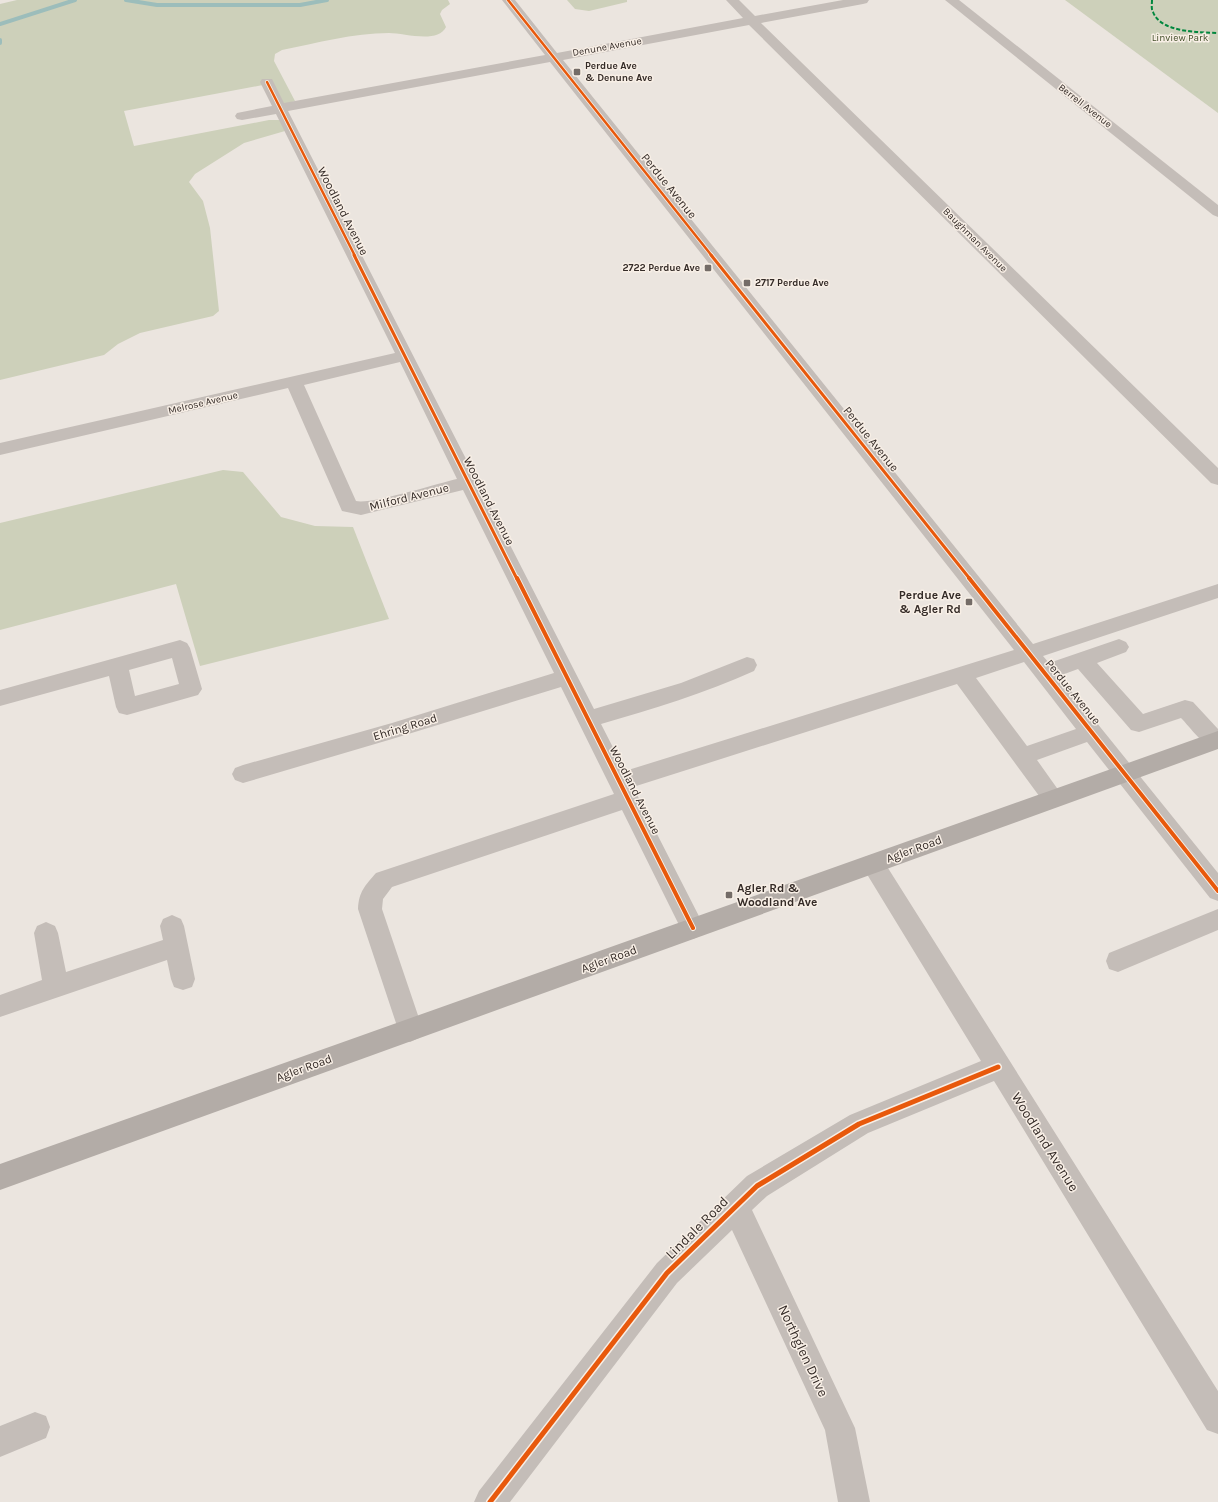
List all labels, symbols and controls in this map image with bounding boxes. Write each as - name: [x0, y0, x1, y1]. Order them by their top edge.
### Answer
- park label: Linview Park: [1152, 32, 1209, 44]
- street label: Denune Avenue: [571, 35, 643, 59]
- place label: Perdue Ave & Denune Ave: [585, 60, 652, 84]
- marker: Perdue Ave & Denune Ave: [572, 67, 582, 77]
- street label: Berrell Avenue: [1056, 81, 1114, 131]
- street label: Perdue Avenue: [638, 150, 700, 222]
- street label: Woodland Avenue: [315, 165, 371, 257]
- street label: Baughman Avenue: [940, 205, 1010, 275]
- place label: 2722 Perdue Ave: [623, 262, 700, 274]
- marker: 2722 Perdue Ave: [703, 263, 713, 273]
- place label: 2717 Perdue Ave: [755, 277, 829, 289]
- marker: 2717 Perdue Ave: [742, 278, 752, 288]
- street label: Melrose Avenue: [167, 389, 239, 417]
- street label: Perdue Avenue: [840, 403, 902, 475]
- street label: Woodland Avenue: [461, 455, 517, 547]
- street label: Milford Avenue: [368, 480, 450, 514]
- place label: Perdue Ave & Agler Rd: [899, 588, 961, 616]
- marker: Perdue Ave & Agler Rd: [964, 597, 974, 607]
- street label: Perdue Avenue: [1042, 656, 1104, 728]
- street label: Ehring Road: [371, 711, 439, 743]
- street label: Woodland Avenue: [607, 744, 663, 836]
- street label: Agler Road: [884, 833, 944, 865]
- place label: Agler Rd & Woodland Ave: [737, 881, 817, 909]
- marker: Agler Rd & Woodland Ave: [724, 890, 734, 900]
- street label: Agler Road: [579, 943, 639, 975]
- street label: Agler Road: [274, 1052, 334, 1084]
- street label: Woodland Avenue: [1008, 1089, 1082, 1195]
- street label: Lindale Road: [662, 1193, 732, 1263]
- street label: Northglen Drive: [774, 1302, 832, 1400]

